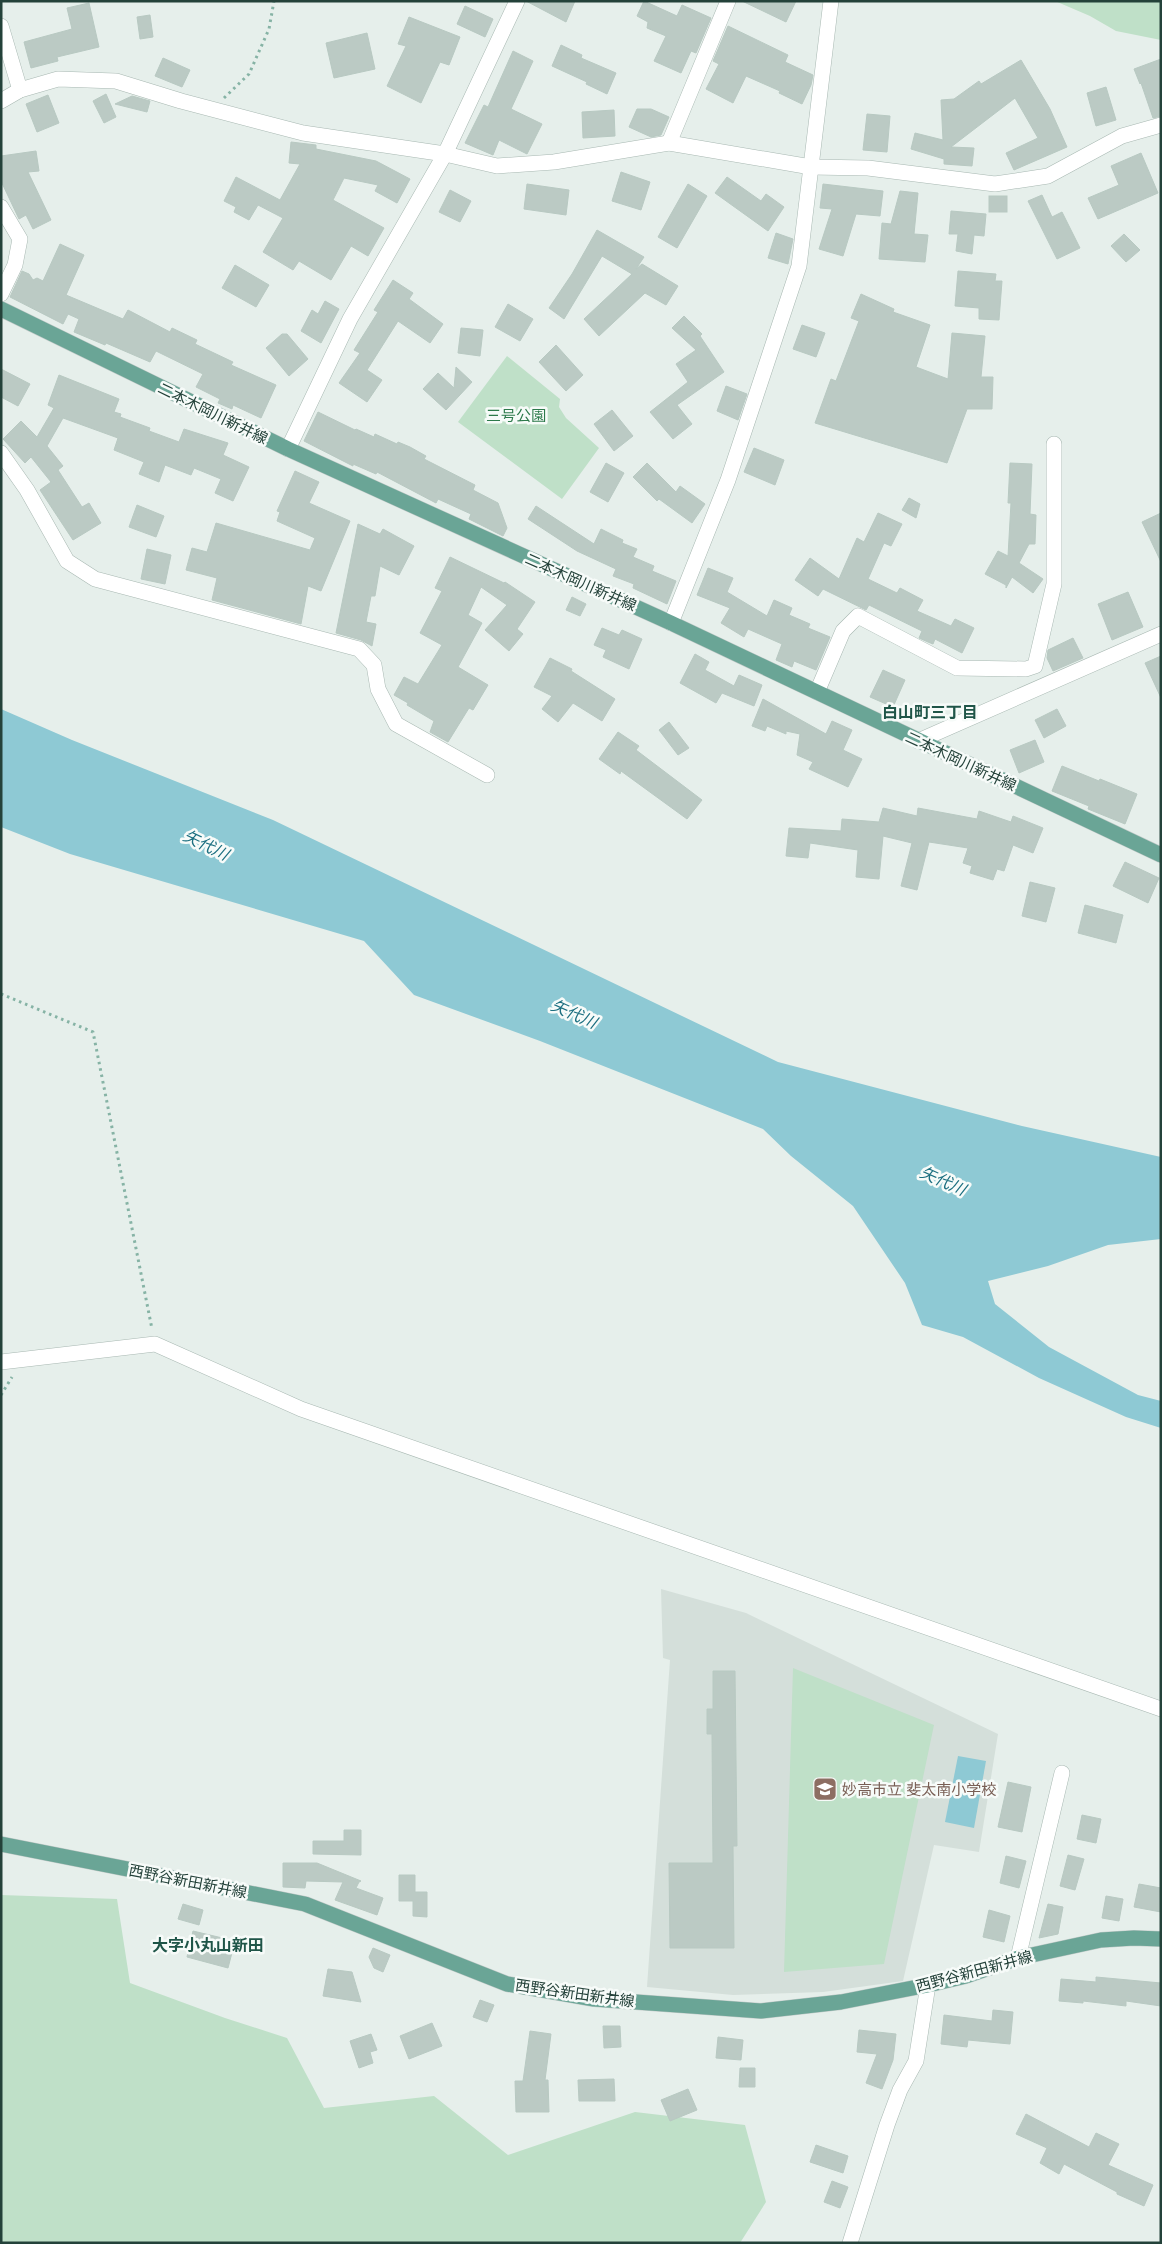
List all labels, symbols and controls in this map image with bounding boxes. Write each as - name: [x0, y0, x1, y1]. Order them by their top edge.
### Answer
- street label: 二本木岡川新井線: [155, 379, 271, 447]
- park label: 三号公園: [486, 407, 546, 424]
- street label: 二本木岡川新井線: [523, 550, 639, 614]
- district label: 白山町三丁目: [882, 704, 978, 721]
- street label: 二本木岡川新井線: [903, 728, 1019, 794]
- water label: 矢代川: [181, 827, 233, 864]
- water label: 矢代川: [549, 996, 601, 1032]
- water label: 矢代川: [918, 1163, 970, 1199]
- school or university icon: 妙高市立 斐太南小学校: [812, 1776, 838, 1802]
- place label: 妙高市立 斐太南小学校: [842, 1781, 996, 1798]
- street label: 西野谷新田新井線: [127, 1861, 249, 1901]
- district label: 大字小丸山新田: [152, 1937, 264, 1954]
- street label: 西野谷新田新井線: [914, 1947, 1034, 1995]
- street label: 西野谷新田新井線: [514, 1976, 636, 2010]

